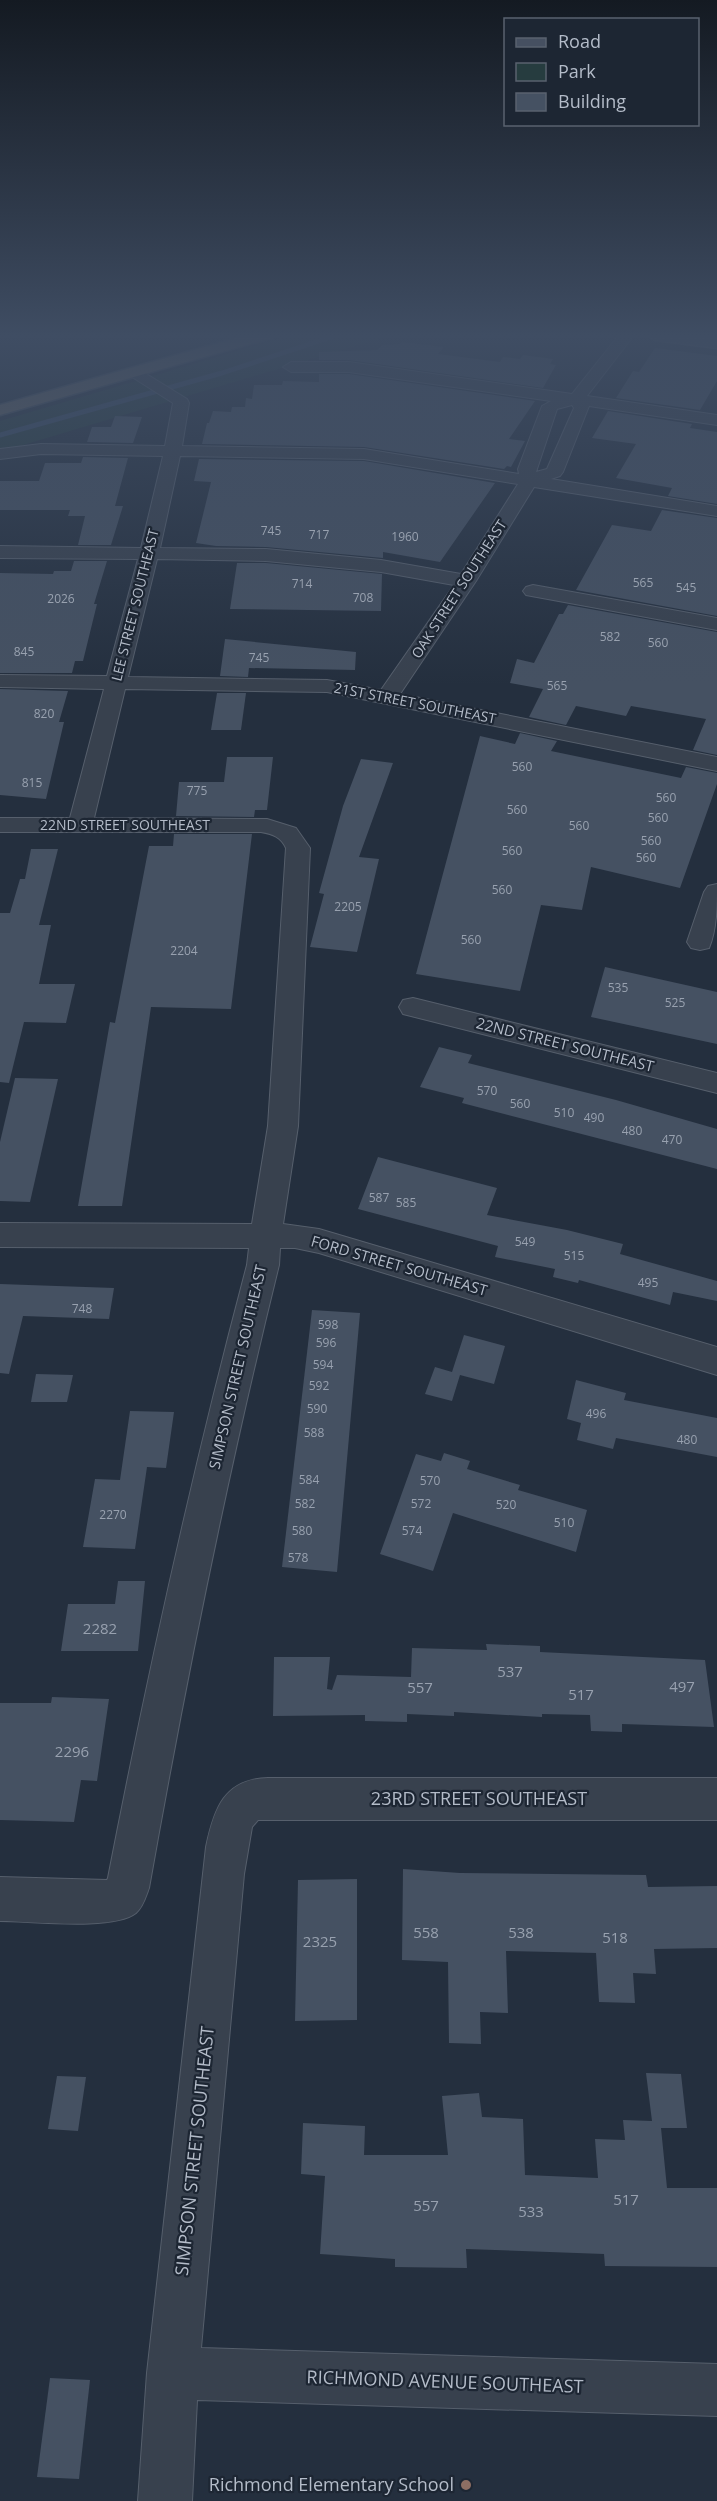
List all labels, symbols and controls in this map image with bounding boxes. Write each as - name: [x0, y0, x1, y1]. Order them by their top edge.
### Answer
- legend: [504, 18, 699, 126]
- text: Road: [558, 29, 601, 53]
- text: Park: [558, 59, 596, 83]
- text: Building: [558, 89, 626, 113]
- street label: OAK STREET SOUTHEAST: [407, 516, 511, 662]
- house number: 745: [261, 522, 281, 539]
- street label: LEE STREET SOUTHEAST: [106, 526, 163, 683]
- house number: 717: [309, 526, 329, 543]
- house number: 1960: [391, 528, 419, 545]
- house number: 565: [633, 574, 653, 591]
- house number: 714: [292, 575, 312, 592]
- house number: 545: [676, 579, 696, 596]
- house number: 708: [353, 589, 373, 606]
- house number: 2026: [47, 590, 75, 607]
- house number: 582: [600, 628, 620, 645]
- house number: 560: [648, 634, 668, 651]
- house number: 845: [14, 643, 34, 660]
- house number: 745: [249, 649, 269, 666]
- street label: 21ST STREET SOUTHEAST: [332, 677, 498, 728]
- house number: 565: [547, 677, 567, 694]
- house number: 820: [34, 705, 54, 722]
- house number: 560: [512, 758, 532, 775]
- house number: 815: [22, 774, 42, 791]
- house number: 775: [187, 782, 207, 799]
- house number: 560: [656, 789, 676, 806]
- house number: 560: [507, 801, 527, 818]
- house number: 560: [648, 809, 668, 826]
- street label: 22ND STREET SOUTHEAST: [40, 815, 210, 834]
- house number: 560: [569, 817, 589, 834]
- house number: 560: [641, 832, 661, 849]
- house number: 560: [502, 842, 522, 859]
- house number: 560: [636, 849, 656, 866]
- house number: 560: [492, 881, 512, 898]
- house number: 2205: [334, 898, 362, 915]
- house number: 560: [461, 931, 481, 948]
- house number: 2204: [170, 942, 198, 959]
- house number: 535: [608, 979, 628, 996]
- house number: 525: [665, 994, 685, 1011]
- street label: 22ND STREET SOUTHEAST: [474, 1012, 657, 1076]
- house number: 570: [477, 1082, 497, 1099]
- house number: 560: [510, 1095, 530, 1112]
- house number: 510: [554, 1104, 574, 1121]
- house number: 490: [584, 1109, 604, 1126]
- house number: 480: [622, 1122, 642, 1139]
- house number: 470: [662, 1131, 682, 1148]
- house number: 587: [369, 1189, 389, 1206]
- house number: 585: [396, 1194, 416, 1211]
- street label: FORD STREET SOUTHEAST: [309, 1230, 490, 1300]
- house number: 549: [515, 1233, 535, 1250]
- house number: 515: [564, 1247, 584, 1264]
- street label: SIMPSON STREET SOUTHEAST: [204, 1262, 270, 1471]
- house number: 495: [638, 1274, 658, 1291]
- house number: 748: [72, 1300, 92, 1317]
- house number: 598: [318, 1316, 338, 1333]
- house number: 596: [316, 1334, 336, 1351]
- house number: 594: [313, 1356, 333, 1373]
- house number: 592: [309, 1377, 329, 1394]
- house number: 590: [307, 1400, 327, 1417]
- house number: 496: [586, 1405, 606, 1422]
- house number: 588: [304, 1424, 324, 1441]
- house number: 480: [677, 1431, 697, 1448]
- house number: 584: [299, 1471, 319, 1488]
- house number: 570: [420, 1472, 440, 1489]
- house number: 582: [295, 1495, 315, 1512]
- house number: 572: [411, 1495, 431, 1512]
- house number: 520: [496, 1496, 516, 1513]
- house number: 2270: [99, 1506, 127, 1523]
- house number: 510: [554, 1514, 574, 1531]
- house number: 580: [292, 1522, 312, 1539]
- house number: 574: [402, 1522, 422, 1539]
- house number: 578: [288, 1549, 308, 1566]
- house number: 2282: [83, 1618, 117, 1638]
- house number: 537: [497, 1661, 523, 1681]
- house number: 497: [669, 1676, 695, 1696]
- house number: 557: [407, 1677, 433, 1697]
- house number: 517: [568, 1684, 594, 1704]
- house number: 2296: [55, 1741, 89, 1761]
- street label: 23RD STREET SOUTHEAST: [371, 1786, 587, 1810]
- house number: 558: [413, 1922, 439, 1942]
- house number: 538: [508, 1922, 534, 1942]
- house number: 518: [602, 1927, 628, 1947]
- house number: 2325: [303, 1931, 337, 1951]
- street label: SIMPSON STREET SOUTHEAST: [169, 2025, 219, 2277]
- house number: 517: [613, 2189, 639, 2209]
- house number: 557: [413, 2195, 439, 2215]
- house number: 533: [518, 2201, 544, 2221]
- street label: RICHMOND AVENUE SOUTHEAST: [306, 2364, 584, 2398]
- place label: Richmond Elementary School: [209, 2472, 454, 2496]
- marker: Richmond Elementary School: [459, 2478, 473, 2492]

